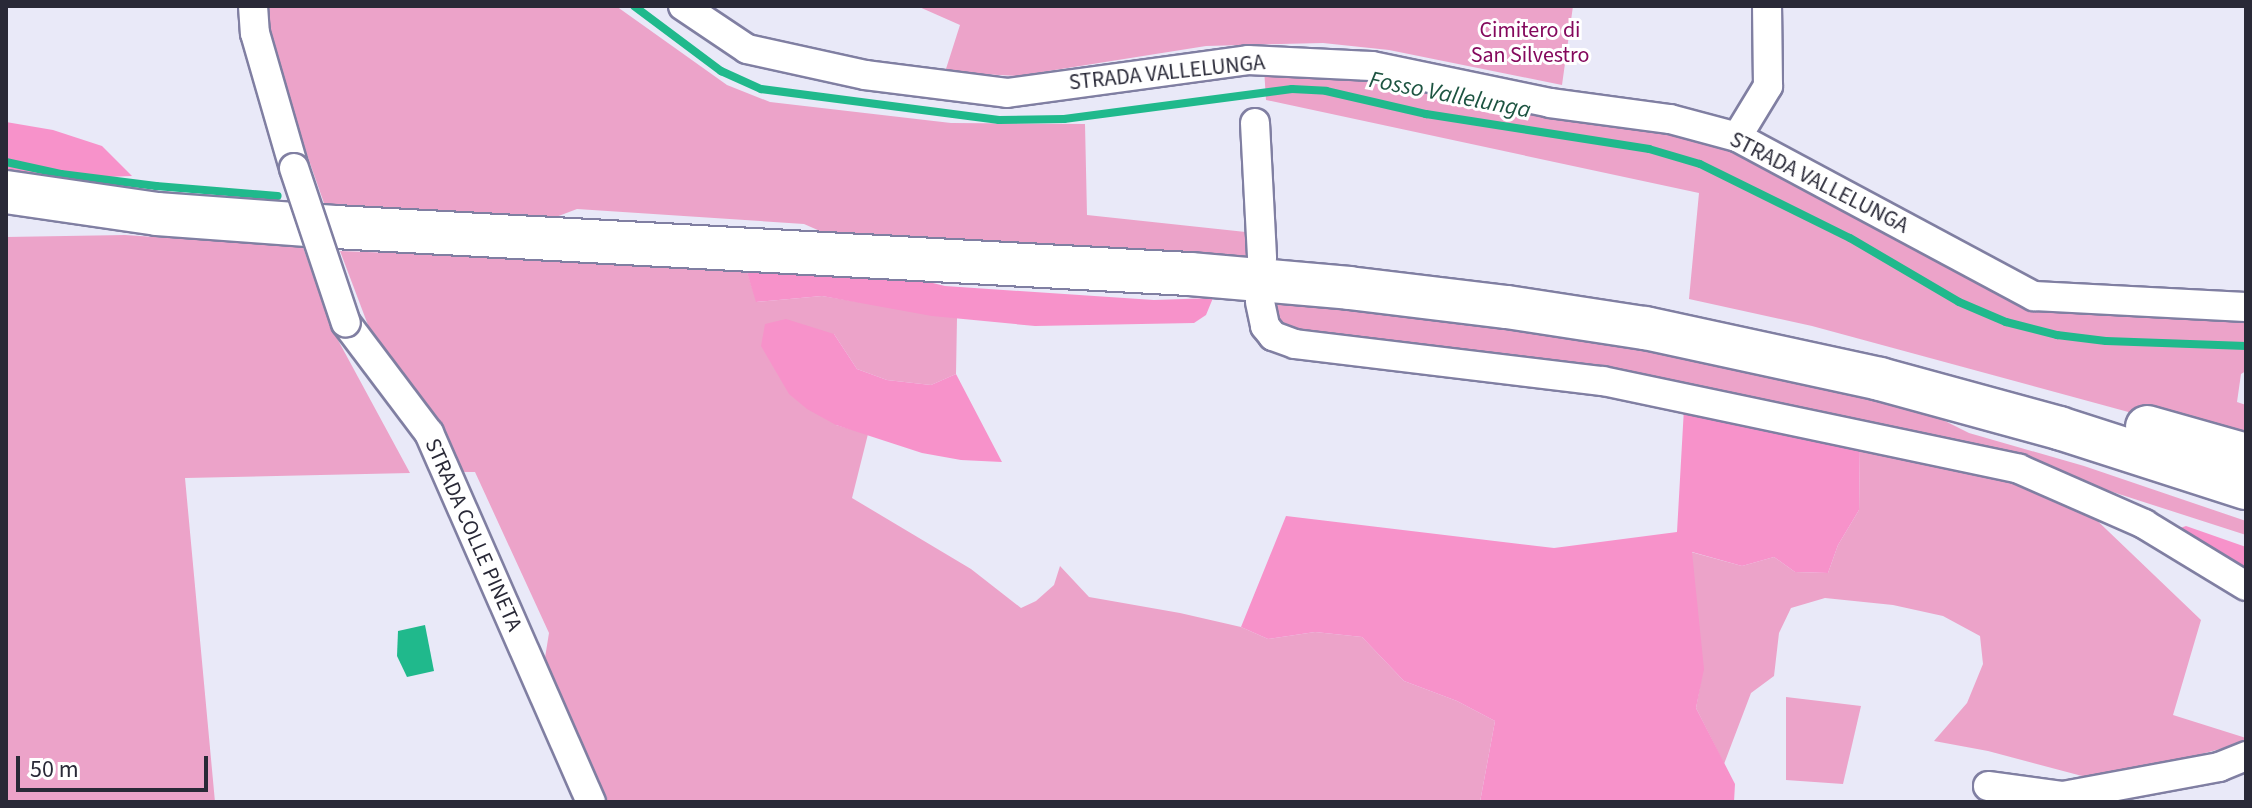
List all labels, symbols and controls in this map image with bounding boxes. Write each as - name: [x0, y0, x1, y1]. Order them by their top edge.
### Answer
- park label: Cimitero di San Silvestro: [1471, 17, 1589, 68]
- street label: STRADA VALLELUNGA: [1068, 50, 1266, 96]
- water label: Fosso Vallelunga: [1367, 65, 1533, 125]
- street label: STRADA VALLELUNGA: [1725, 127, 1913, 239]
- street label: STRADA COLLE PINETA: [419, 435, 527, 635]
- scale bar: [20, 740, 212, 790]
- text: 50 m: [30, 752, 79, 787]

